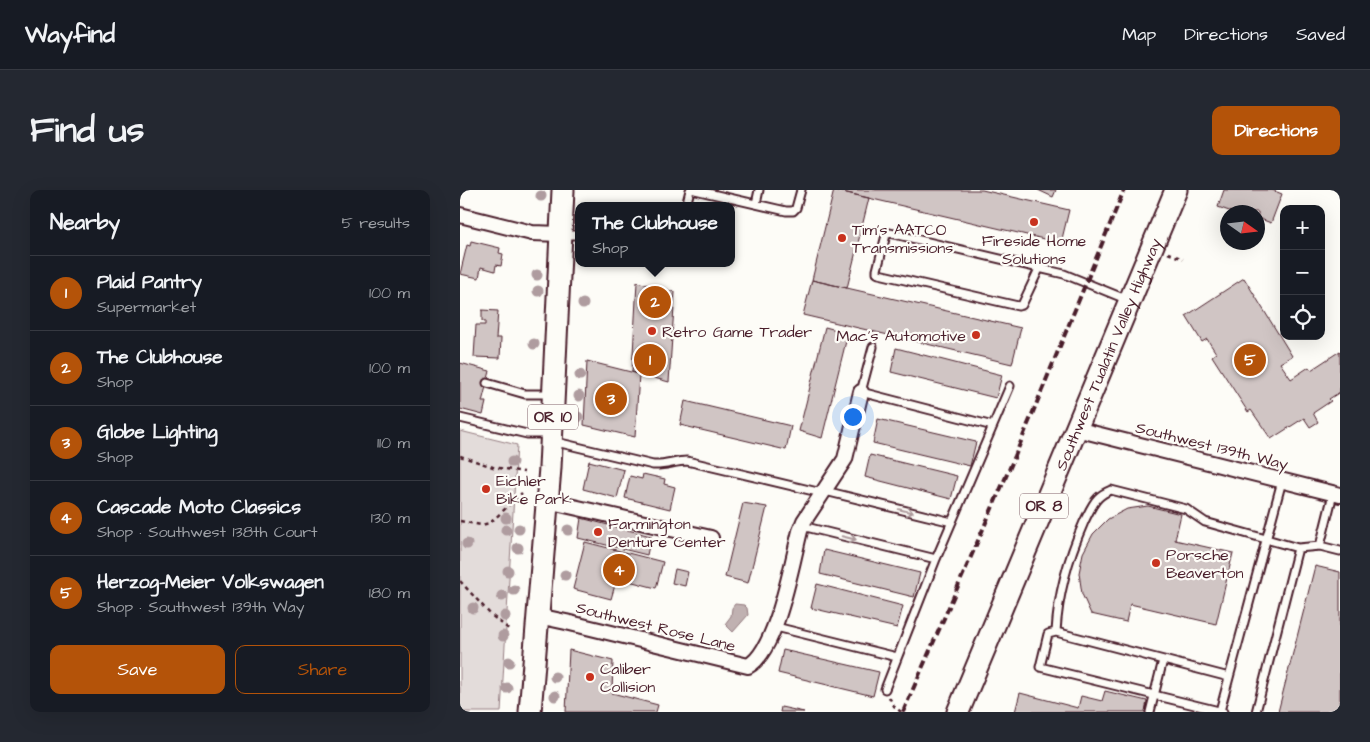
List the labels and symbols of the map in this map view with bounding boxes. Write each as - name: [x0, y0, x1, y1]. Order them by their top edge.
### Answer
- north arrow: [1220, 205, 1265, 250]
- marker: Fireside Home Solutions: [1028, 216, 1040, 228]
- place label: Tim's AATCO Transmissions: [852, 219, 953, 259]
- place label: Fireside Home Solutions: [982, 230, 1087, 270]
- marker: Tim's AATCO Transmissions: [836, 232, 848, 244]
- street label: Southwest Tualatin Valley Highway: [1050, 235, 1168, 474]
- pin: 2: [639, 283, 671, 321]
- place label: Retro Game Trader: [662, 321, 812, 343]
- marker: Retro Game Trader: [646, 325, 658, 337]
- place label: Mac's Automotive: [836, 325, 966, 347]
- marker: Mac's Automotive: [970, 329, 982, 341]
- pin: 1: [634, 341, 666, 379]
- pin: 5: [1234, 341, 1266, 379]
- pin: 3: [595, 380, 627, 418]
- road number: OR 10: [528, 404, 578, 430]
- your location: [840, 404, 866, 430]
- street label: Southwest 139th Way: [1133, 416, 1290, 477]
- place label: Eichler Bike Park: [496, 470, 572, 510]
- marker: Eichler Bike Park: [480, 483, 492, 495]
- road number: OR 8: [1020, 494, 1068, 518]
- one-way arrow: [898, 507, 914, 516]
- place label: Farmington Denture Center: [608, 513, 726, 553]
- marker: Farmington Denture Center: [592, 526, 604, 538]
- one-way arrow: [841, 533, 857, 543]
- place label: Porsche Beaverton: [1166, 544, 1243, 584]
- pin: 4: [603, 551, 635, 589]
- marker: Porsche Beaverton: [1150, 557, 1162, 569]
- street label: Southwest Rose Lane: [574, 596, 738, 658]
- place label: Caliber Collision: [600, 658, 655, 698]
- marker: Caliber Collision: [584, 671, 596, 683]

